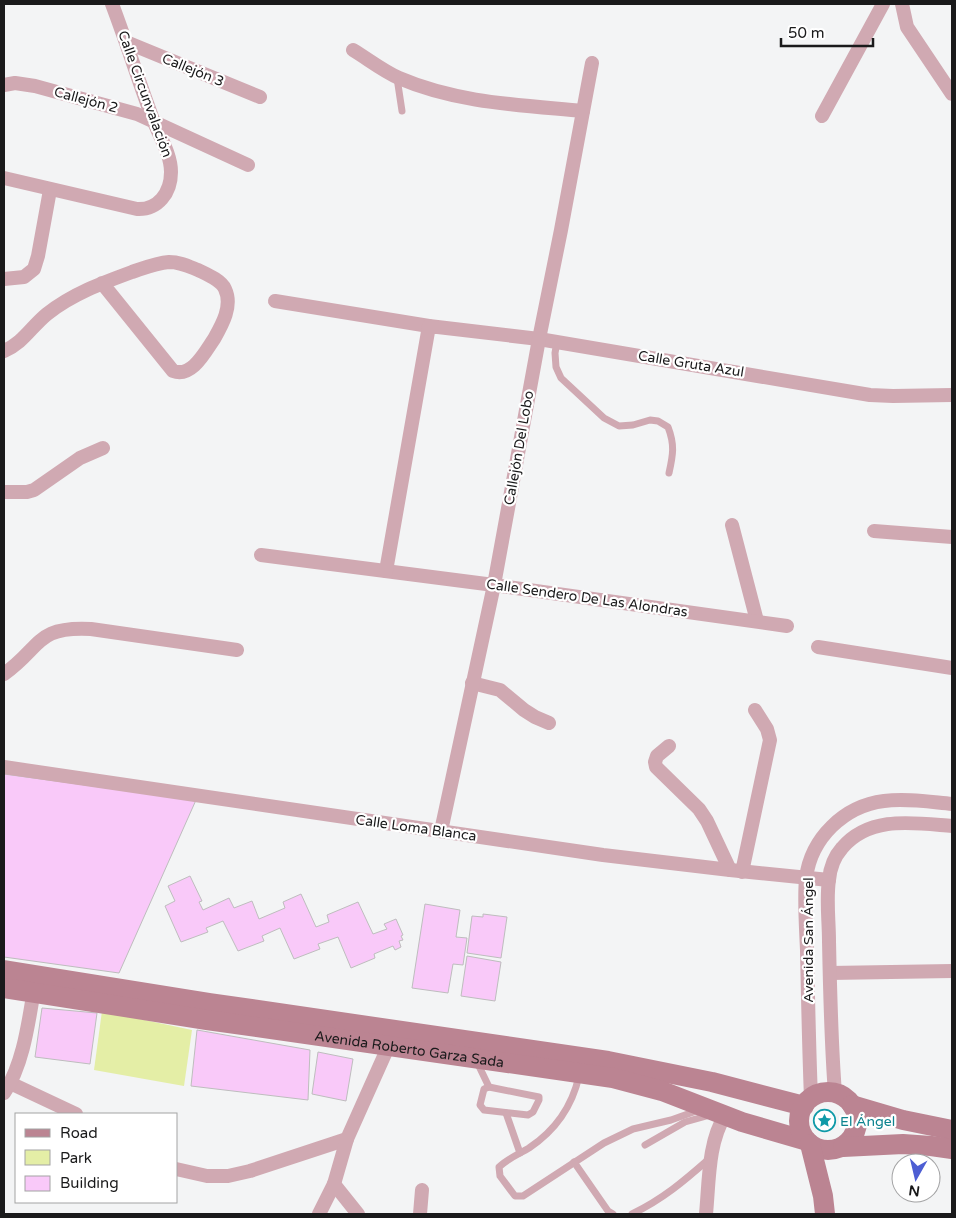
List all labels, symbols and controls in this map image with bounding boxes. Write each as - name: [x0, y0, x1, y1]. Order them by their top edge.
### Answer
- scale bar: [781, 15, 874, 47]
- text: 50 m: [788, 24, 825, 42]
- street label: Calle Circunvalación: [114, 28, 176, 160]
- street label: Callejón 3: [159, 50, 227, 90]
- street label: Callejón 2: [52, 83, 120, 117]
- street label: Calle Gruta Azul: [637, 347, 745, 381]
- street label: Callejón Del Lobo: [501, 389, 537, 507]
- street label: Calle Sendero De Las Alondras: [485, 575, 689, 621]
- street label: Calle Loma Blanca: [354, 811, 478, 845]
- street label: Avenida San Ángel: [800, 877, 817, 1003]
- street label: Avenida Roberto Garza Sada: [314, 1027, 505, 1071]
- place icon: El Ángel: [812, 1109, 836, 1133]
- legend: [15, 1113, 178, 1203]
- place label: El Ángel: [840, 1113, 895, 1130]
- text: Road: [60, 1124, 98, 1142]
- text: Park: [60, 1149, 92, 1167]
- north arrow: [891, 1153, 941, 1203]
- text: Building: [60, 1174, 119, 1192]
- text: N: [908, 1181, 921, 1200]

